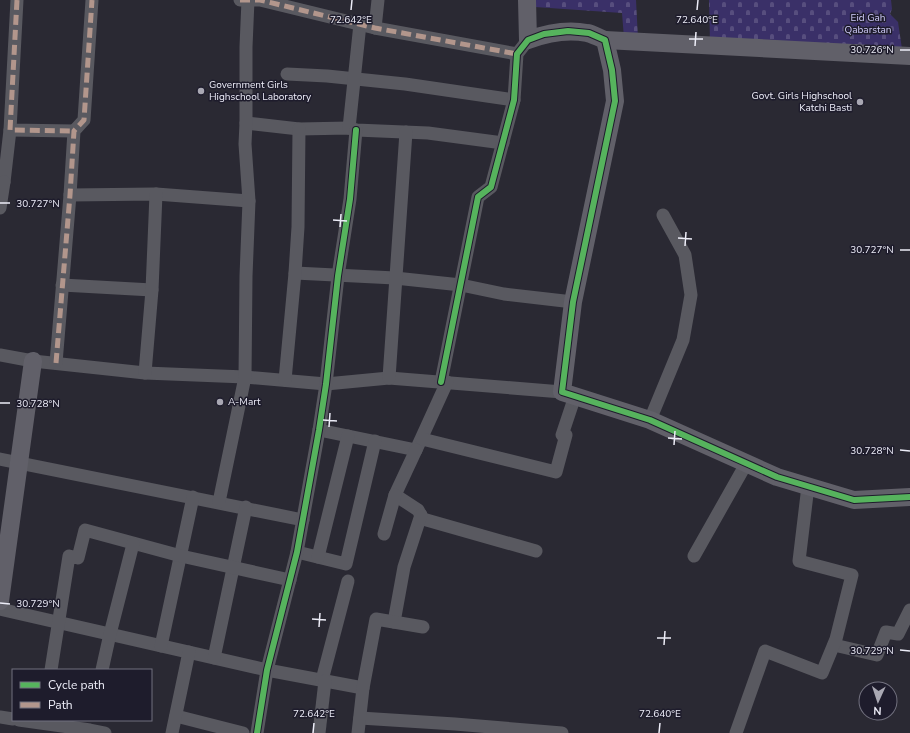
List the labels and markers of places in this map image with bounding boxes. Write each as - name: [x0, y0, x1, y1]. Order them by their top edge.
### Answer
- place label: Government Girls Highschool Laboratory: [209, 78, 312, 104]
- marker: Government Girls Highschool Laboratory: [196, 86, 206, 96]
- place label: Govt. Girls Highschool Katchi Basti: [751, 89, 852, 115]
- marker: Govt. Girls Highschool Katchi Basti: [855, 97, 865, 107]
- place label: A-Mart: [228, 395, 261, 409]
- marker: A-Mart: [215, 397, 225, 407]

